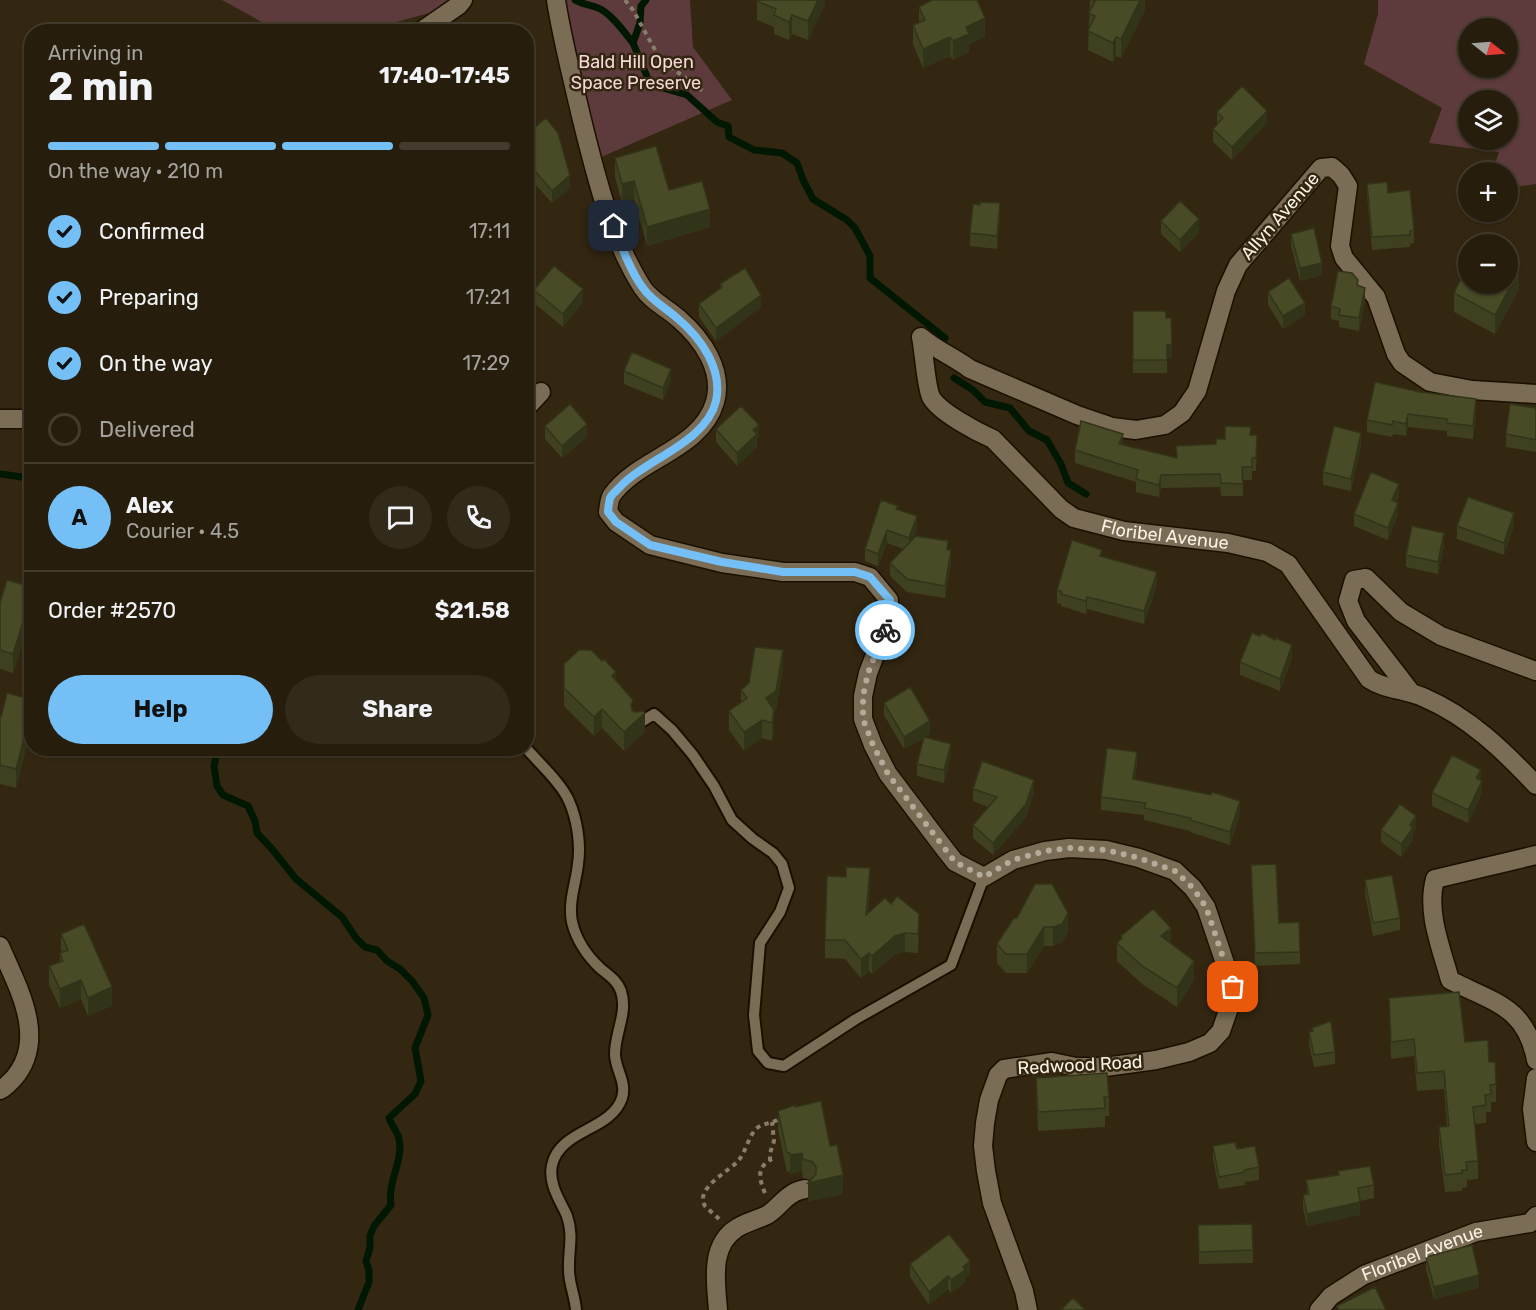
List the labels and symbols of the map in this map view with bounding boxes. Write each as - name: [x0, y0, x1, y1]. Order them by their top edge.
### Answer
- north arrow: [1458, 18, 1518, 78]
- park label: Bald Hill Open Space Preserve: [571, 51, 701, 94]
- street label: Allyn Avenue: [1236, 168, 1324, 264]
- pin: [588, 200, 639, 251]
- street label: Floribel Avenue: [1099, 515, 1230, 554]
- courier: [855, 600, 915, 660]
- pin: [1207, 961, 1258, 1012]
- street label: Redwood Road: [1017, 1051, 1143, 1079]
- street label: Floribel Avenue: [1358, 1220, 1485, 1286]

